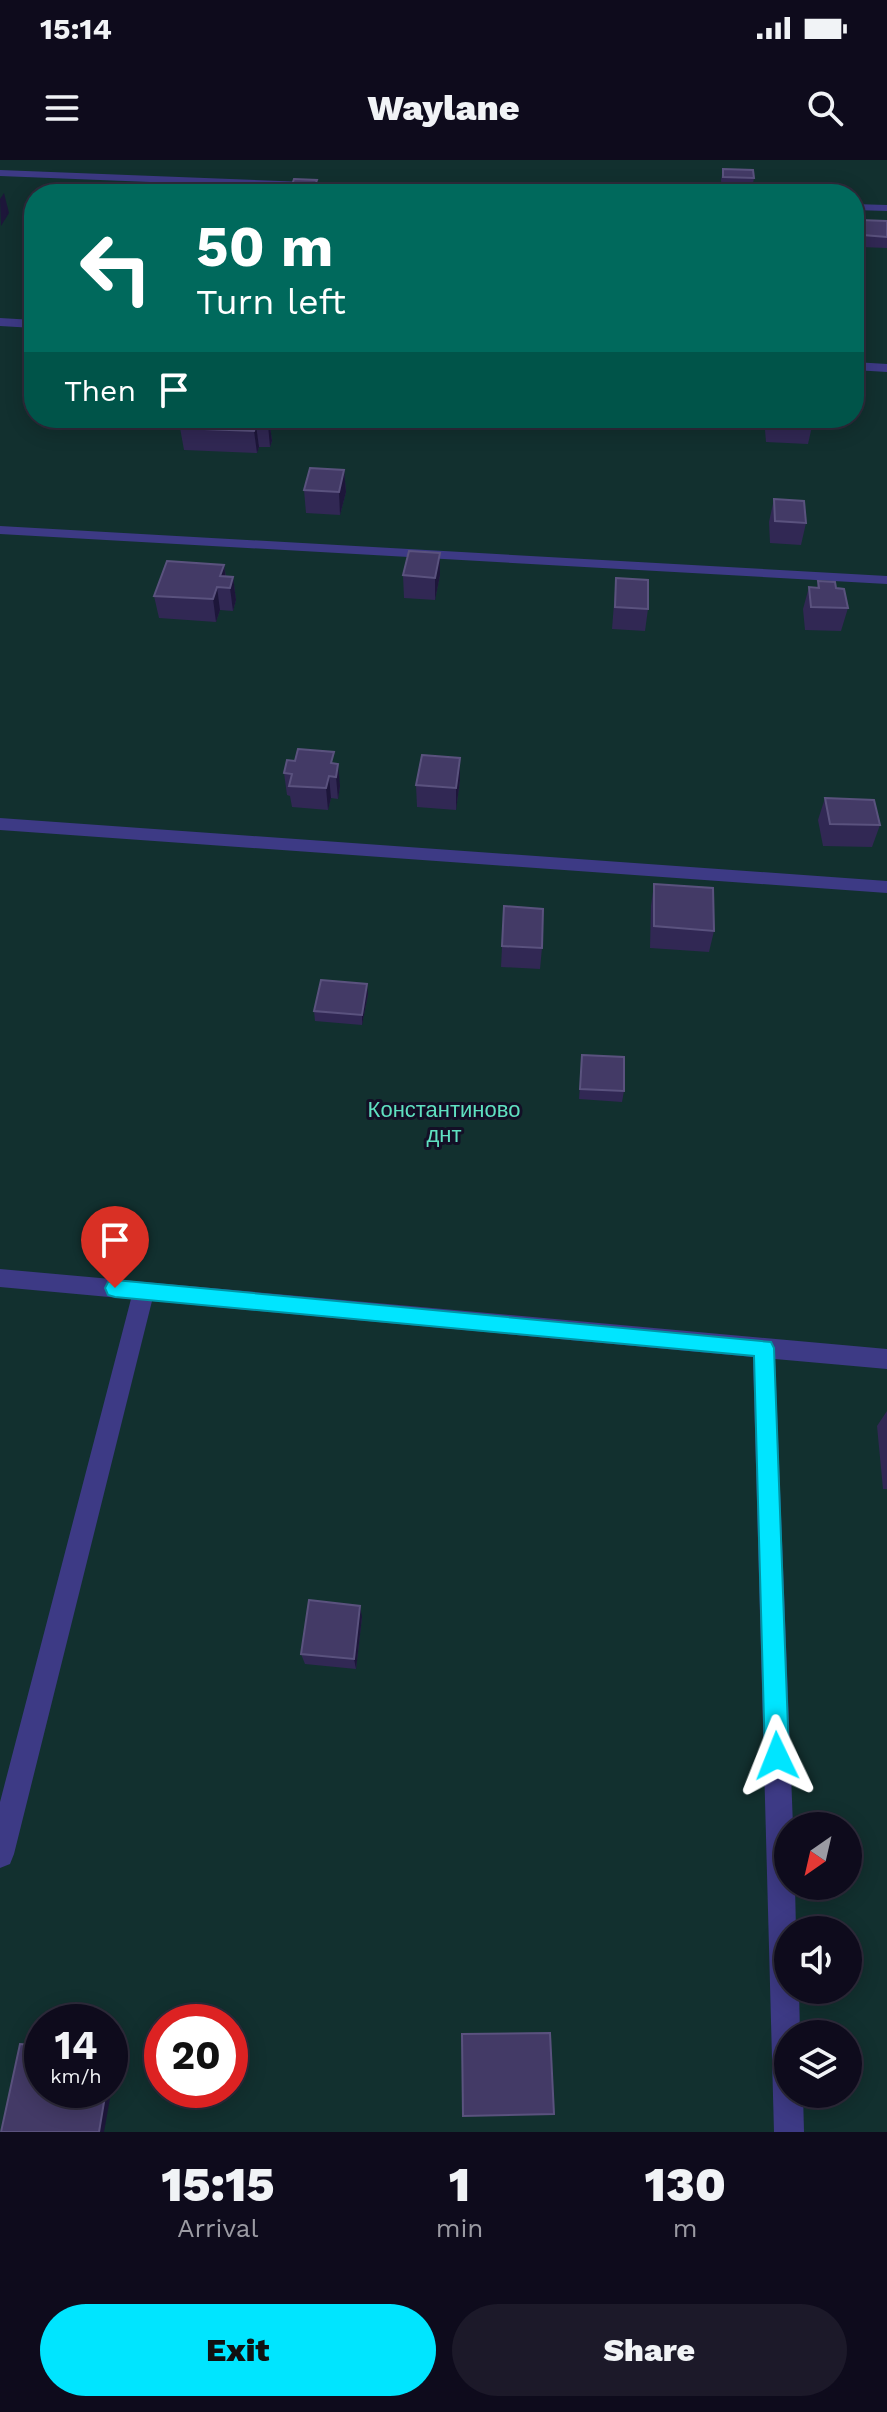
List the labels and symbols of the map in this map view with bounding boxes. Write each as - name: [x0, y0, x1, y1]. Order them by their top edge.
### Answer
- park label: Константиново днт: [368, 1097, 520, 1147]
- pin: [81, 1206, 149, 1288]
- position arrow: [735, 1714, 819, 1798]
- north arrow: [774, 1812, 862, 1900]
- speed limit sign: 20: [144, 2004, 248, 2108]

